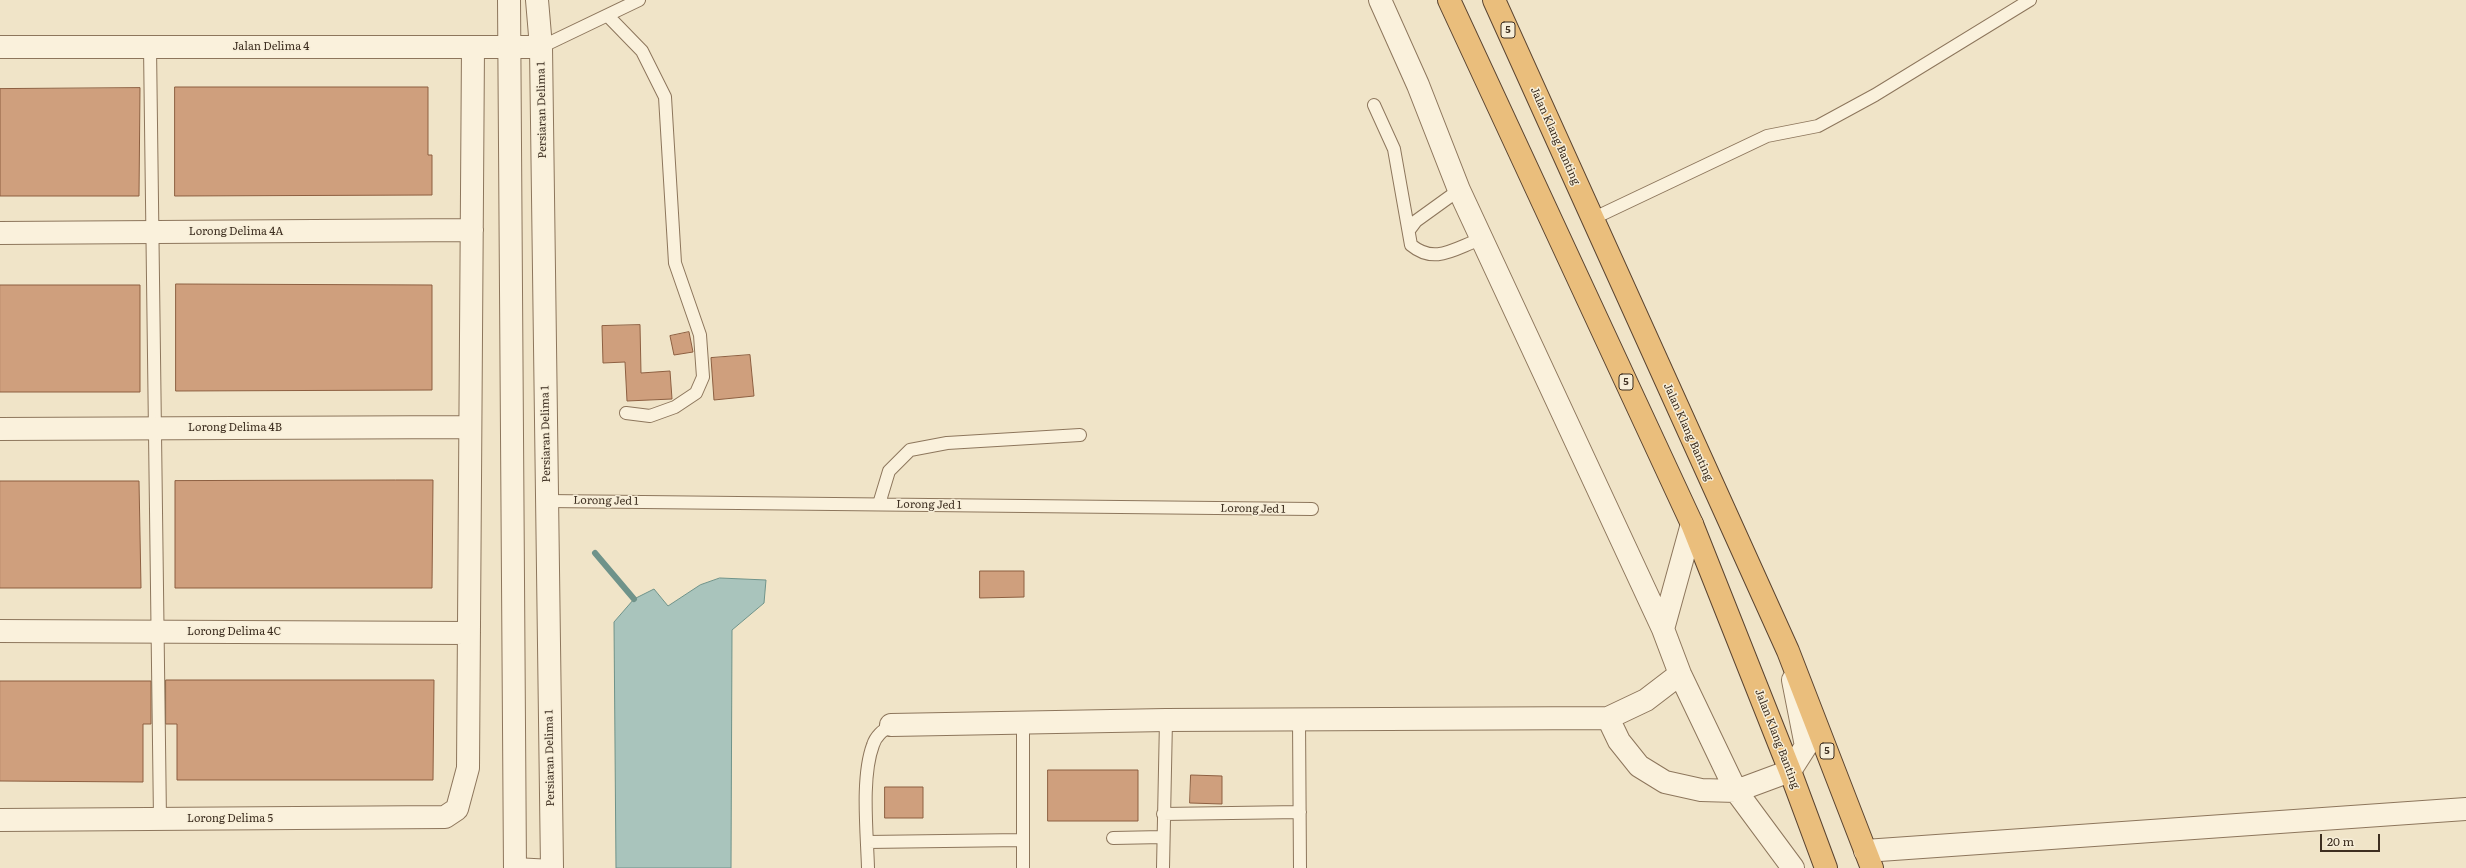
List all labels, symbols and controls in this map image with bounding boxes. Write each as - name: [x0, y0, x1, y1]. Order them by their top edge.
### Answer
- road number: 5: [1501, 22, 1515, 38]
- street label: Jalan Delima 4: [233, 40, 309, 54]
- street label: Persiaran Delima 1: [535, 61, 549, 159]
- street label: Jalan Klang Banting: [1527, 85, 1583, 187]
- street label: Lorong Delima 4A: [189, 225, 283, 239]
- road number: 5: [1619, 374, 1633, 390]
- street label: Jalan Klang Banting: [1660, 381, 1716, 483]
- street label: Persiaran Delima 1: [539, 385, 553, 483]
- street label: Lorong Delima 4B: [188, 421, 282, 435]
- street label: Lorong Jed 1: [573, 494, 639, 508]
- street label: Lorong Jed 1: [896, 498, 962, 512]
- street label: Lorong Jed 1: [1220, 502, 1286, 516]
- street label: Lorong Delima 4C: [187, 625, 281, 639]
- street label: Jalan Klang Banting: [1752, 687, 1802, 791]
- street label: Persiaran Delima 1: [543, 709, 557, 807]
- road number: 5: [1820, 743, 1834, 759]
- street label: Lorong Delima 5: [187, 812, 273, 826]
- scale bar: [2322, 826, 2382, 852]
- text: 20 m: [2327, 832, 2354, 850]

